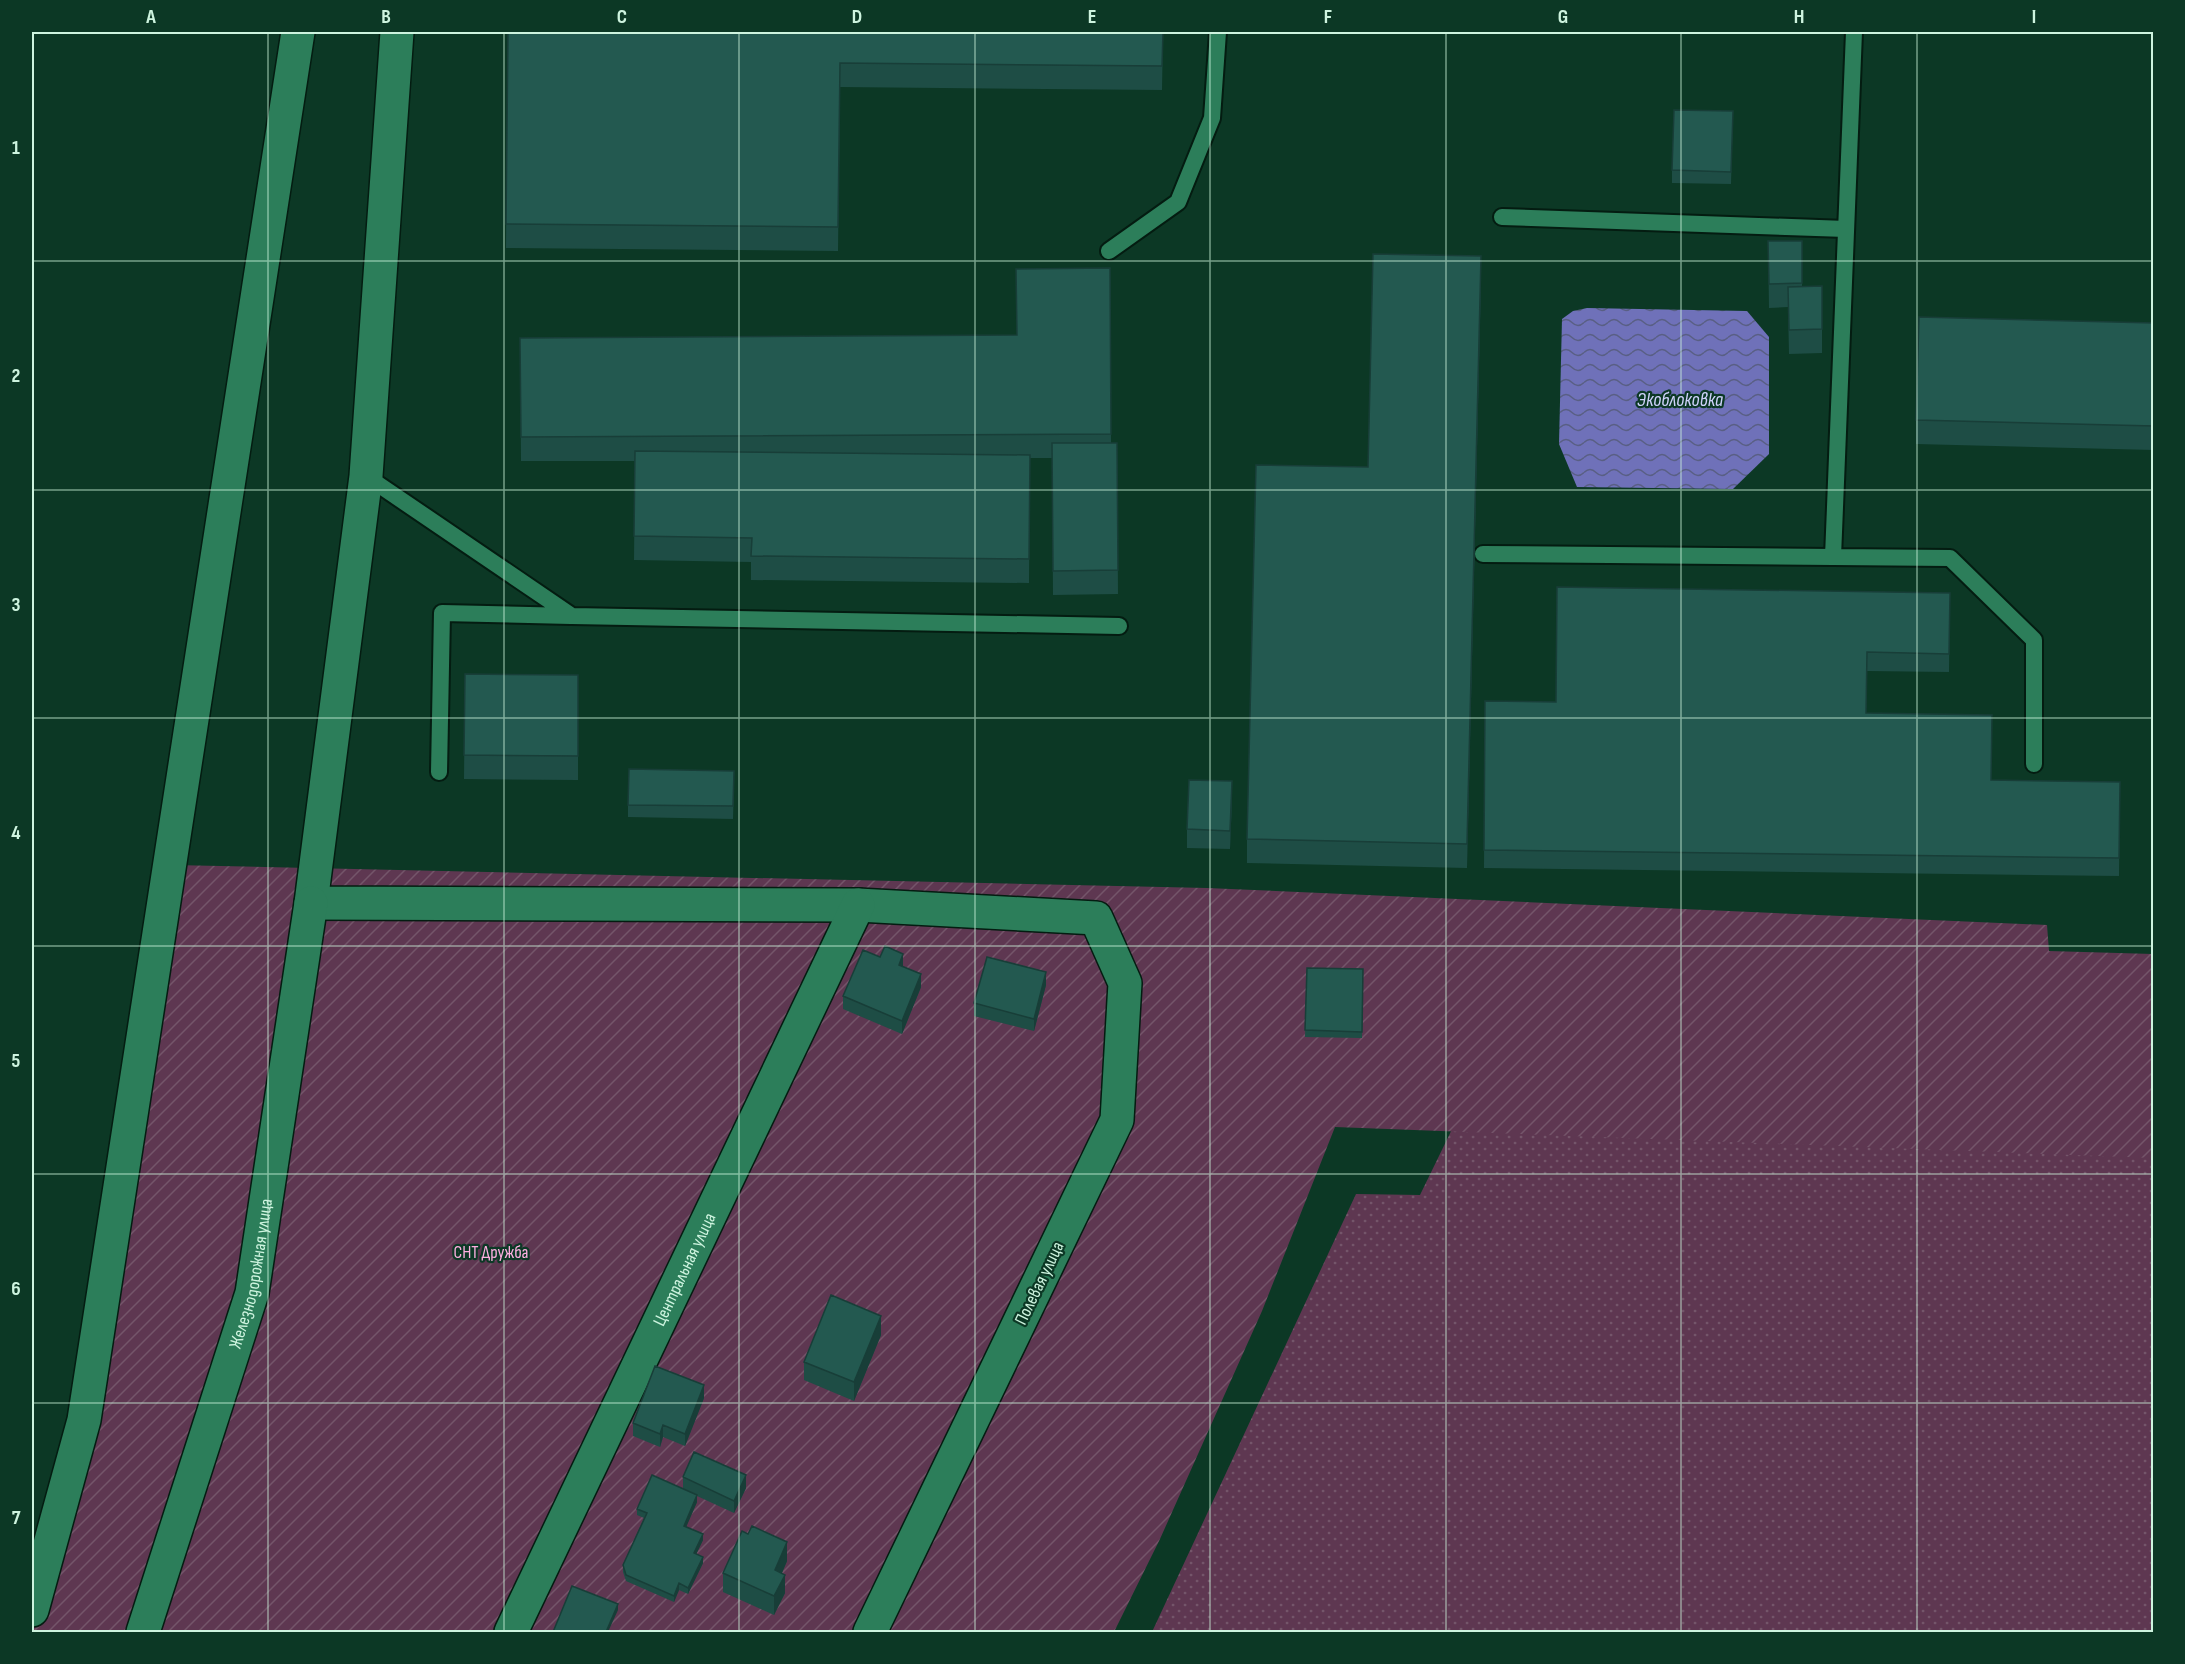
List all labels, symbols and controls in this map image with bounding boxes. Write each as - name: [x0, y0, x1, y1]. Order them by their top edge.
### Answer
- text: A: [145, 5, 156, 29]
- text: B: [381, 5, 391, 29]
- text: C: [617, 5, 627, 29]
- text: D: [852, 5, 862, 29]
- text: E: [1088, 5, 1096, 29]
- text: F: [1324, 5, 1332, 29]
- text: G: [1558, 5, 1568, 29]
- text: H: [1794, 5, 1804, 29]
- text: I: [2032, 5, 2036, 29]
- text: 1: [12, 136, 20, 160]
- text: 2: [12, 364, 20, 388]
- water label: Экоблоковка: [1637, 388, 1723, 412]
- text: 3: [12, 593, 21, 617]
- text: 4: [11, 821, 21, 845]
- text: 5: [12, 1049, 21, 1073]
- street label: Железнодорожная улица: [225, 1197, 277, 1351]
- street label: Центральная улица: [649, 1210, 721, 1329]
- street label: Полевая улица: [1010, 1238, 1069, 1328]
- park label: СНТ Дружба: [453, 1242, 529, 1263]
- text: 6: [11, 1277, 21, 1301]
- text: 7: [12, 1506, 21, 1530]

